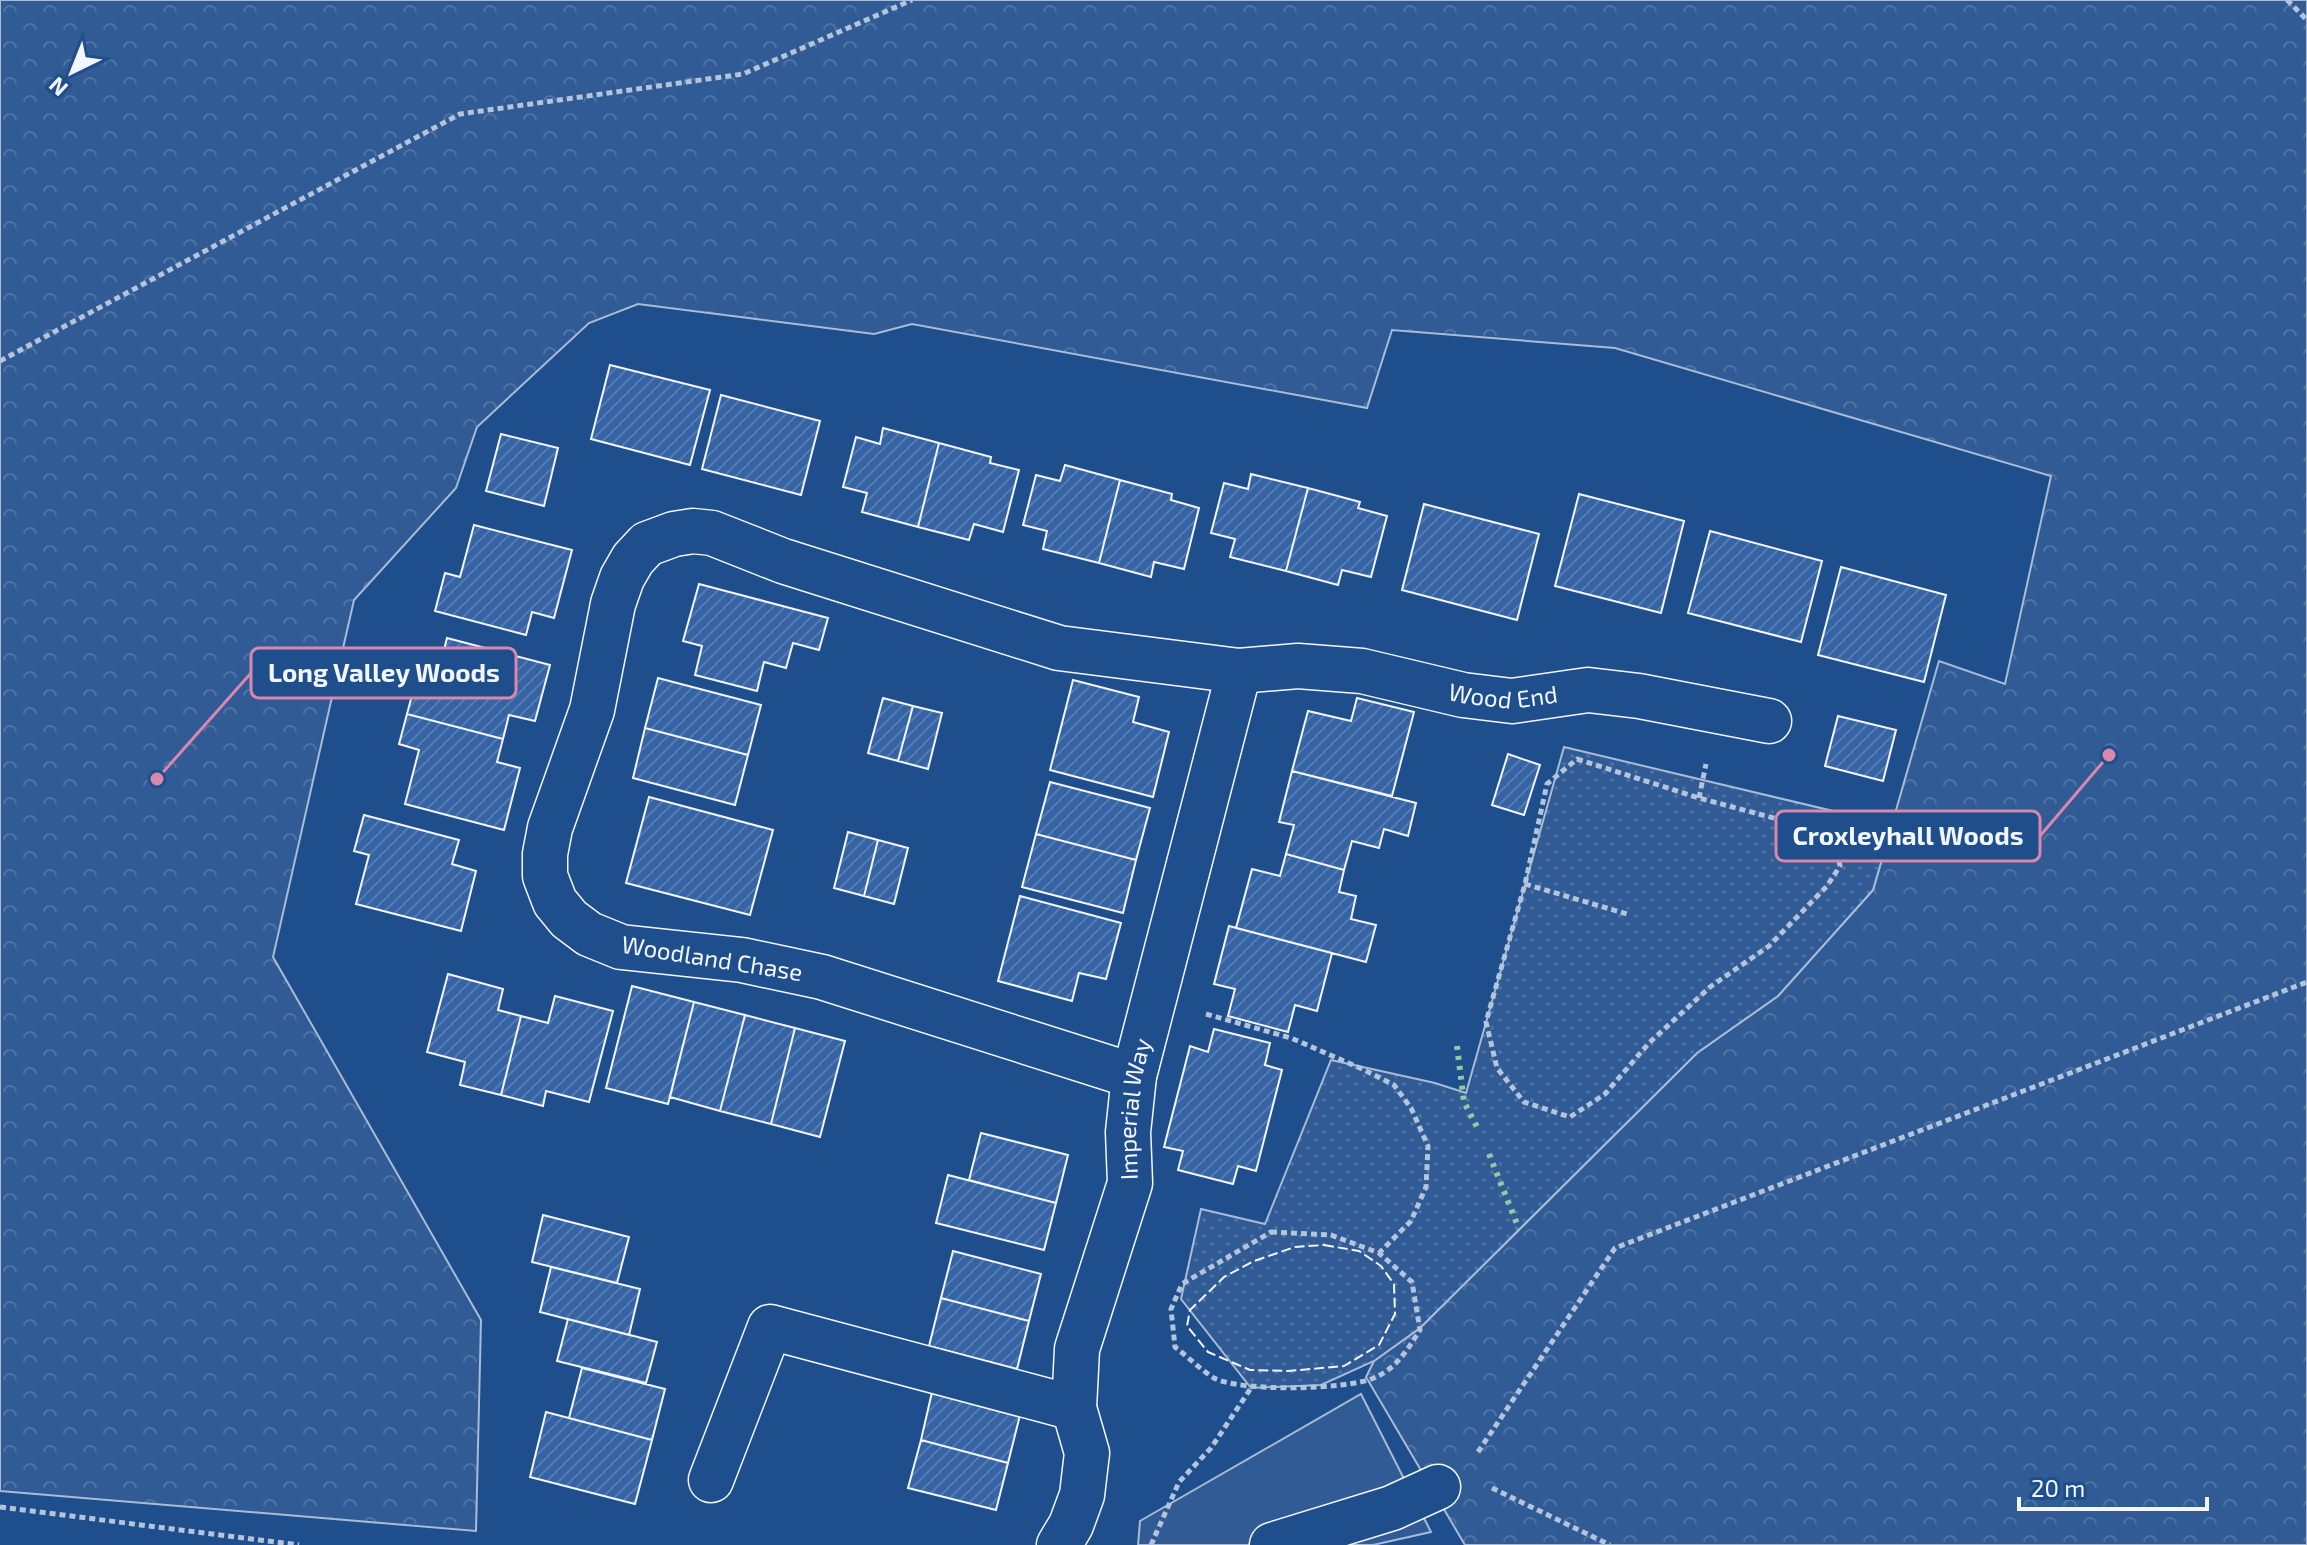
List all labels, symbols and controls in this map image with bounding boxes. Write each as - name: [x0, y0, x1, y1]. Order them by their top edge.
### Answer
- north arrow: [32, 32, 112, 112]
- text: N: [43, 72, 72, 102]
- callout: Long Valley Woods: [251, 648, 516, 698]
- text: Long Valley Woods: [268, 656, 500, 688]
- street label: Wood End: [1446, 676, 1559, 714]
- callout: Croxleyhall Woods: [1776, 811, 2040, 861]
- text: Croxleyhall Woods: [1792, 819, 2024, 851]
- street label: Woodland Chase: [620, 929, 805, 986]
- street label: Imperial Way: [1112, 1035, 1156, 1181]
- scale bar: [2019, 1461, 2207, 1511]
- text: 20 m: [2031, 1473, 2085, 1502]

